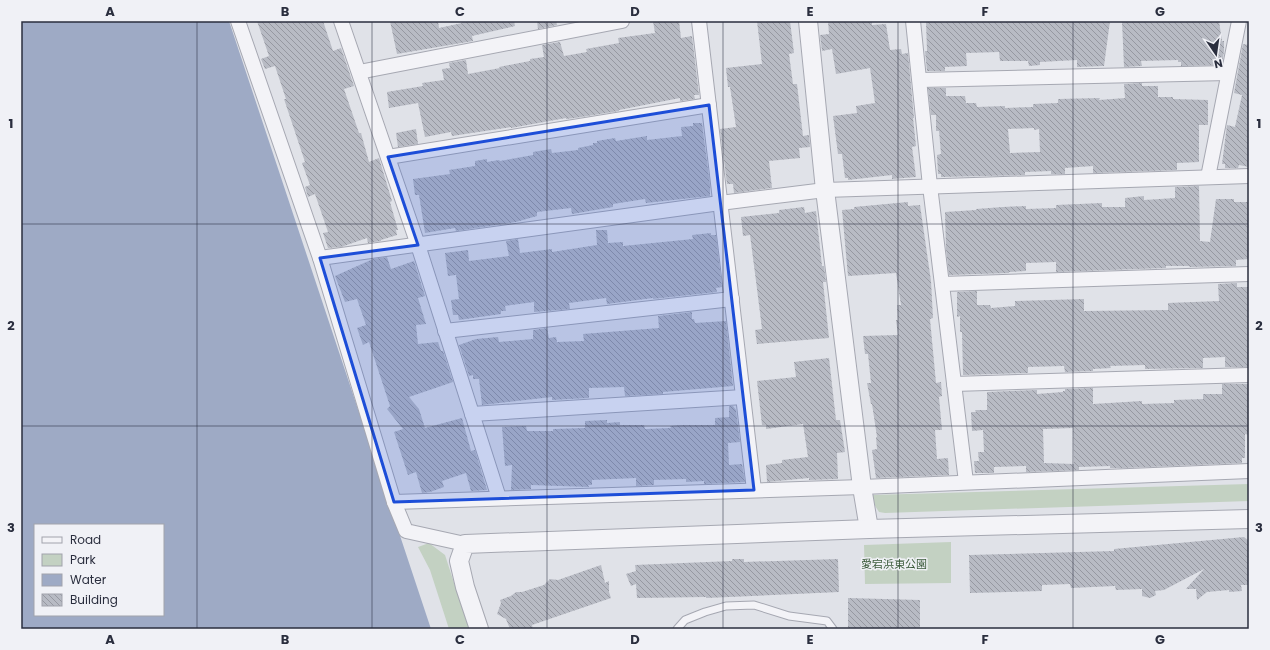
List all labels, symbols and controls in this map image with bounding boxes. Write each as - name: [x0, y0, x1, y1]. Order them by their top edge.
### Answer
- text: A: [105, 2, 115, 21]
- text: B: [281, 2, 290, 21]
- text: C: [455, 2, 465, 21]
- text: D: [630, 2, 640, 21]
- text: E: [806, 2, 814, 21]
- text: F: [981, 2, 989, 21]
- text: G: [1155, 2, 1165, 21]
- north arrow: [1196, 34, 1236, 74]
- text: N: [1212, 55, 1224, 72]
- text: 1: [9, 114, 13, 133]
- text: 1: [1257, 114, 1261, 133]
- text: 2: [7, 316, 15, 335]
- text: 2: [1255, 316, 1263, 335]
- text: 3: [7, 518, 15, 537]
- text: 3: [1255, 518, 1263, 537]
- legend: [34, 524, 164, 616]
- text: Road: [70, 531, 101, 548]
- text: Park: [70, 551, 97, 568]
- park label: 愛宕浜東公園: [861, 556, 927, 572]
- text: Water: [70, 571, 107, 588]
- text: Building: [70, 591, 118, 608]
- text: A: [105, 630, 115, 649]
- text: B: [281, 630, 290, 649]
- text: C: [455, 630, 465, 649]
- text: D: [630, 630, 640, 649]
- text: E: [806, 630, 814, 649]
- text: F: [981, 630, 989, 649]
- text: G: [1155, 630, 1165, 649]

